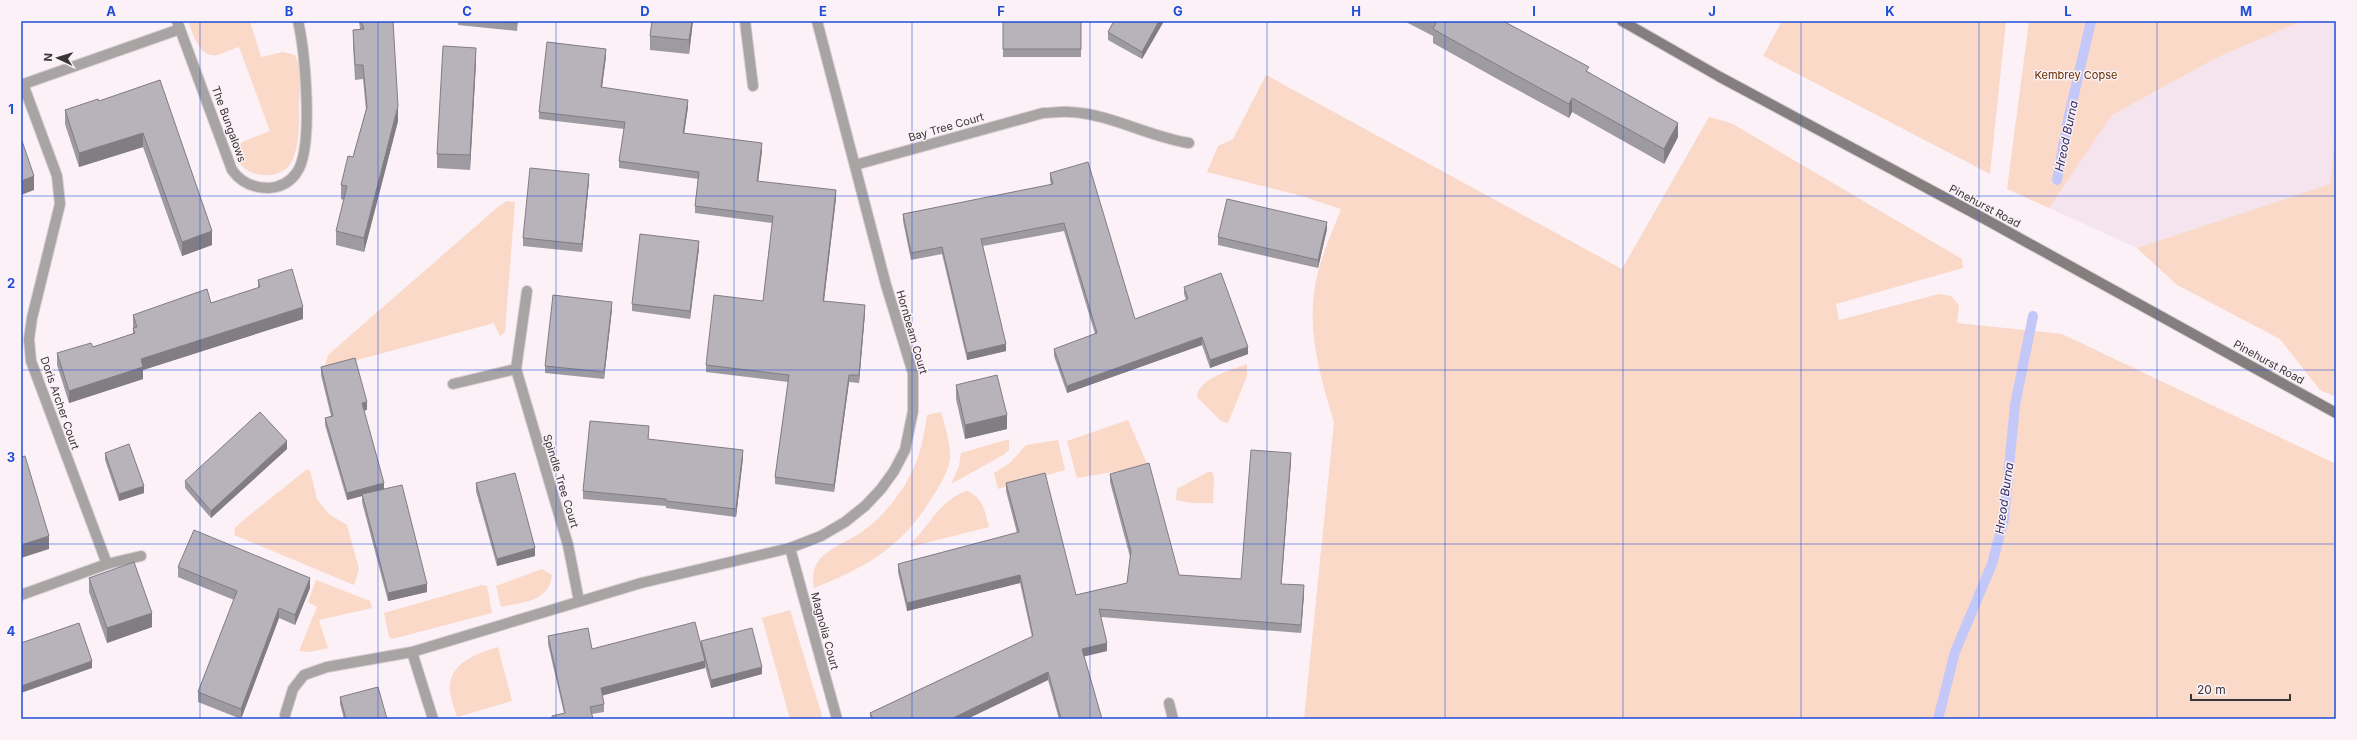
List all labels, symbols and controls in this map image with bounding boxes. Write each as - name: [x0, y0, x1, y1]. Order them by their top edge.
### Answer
- text: A: [106, 3, 116, 19]
- text: B: [285, 3, 294, 19]
- text: C: [462, 3, 472, 19]
- text: D: [640, 3, 650, 19]
- text: E: [819, 3, 827, 19]
- text: F: [997, 3, 1005, 19]
- text: G: [1173, 3, 1183, 19]
- text: H: [1351, 3, 1361, 19]
- text: I: [1532, 3, 1536, 19]
- text: J: [1708, 3, 1716, 19]
- text: K: [1885, 3, 1895, 19]
- text: L: [2064, 3, 2072, 19]
- text: M: [2240, 3, 2252, 19]
- north arrow: [38, 38, 78, 78]
- text: N: [41, 53, 55, 62]
- park label: Kembrey Copse: [2035, 68, 2117, 82]
- street label: The Bungalows: [209, 84, 249, 164]
- water label: Hreod Burna: [2051, 99, 2081, 173]
- text: 1: [8, 101, 14, 117]
- street label: Bay Tree Court: [907, 109, 986, 144]
- street label: Pinehurst Road: [1947, 181, 2023, 231]
- text: 2: [7, 275, 15, 291]
- street label: Hornbeam Court: [893, 288, 931, 376]
- street label: Pinehurst Road: [2231, 337, 2307, 387]
- street label: Doris Archer Court: [38, 355, 83, 452]
- street label: Spindle Tree Court: [540, 432, 582, 530]
- text: 3: [7, 449, 15, 465]
- water label: Hreod Burna: [1992, 461, 2016, 535]
- street label: Magnolia Court: [808, 591, 842, 672]
- text: 4: [7, 623, 16, 639]
- scale bar: [2191, 676, 2290, 702]
- text: 20 m: [2197, 682, 2226, 697]

